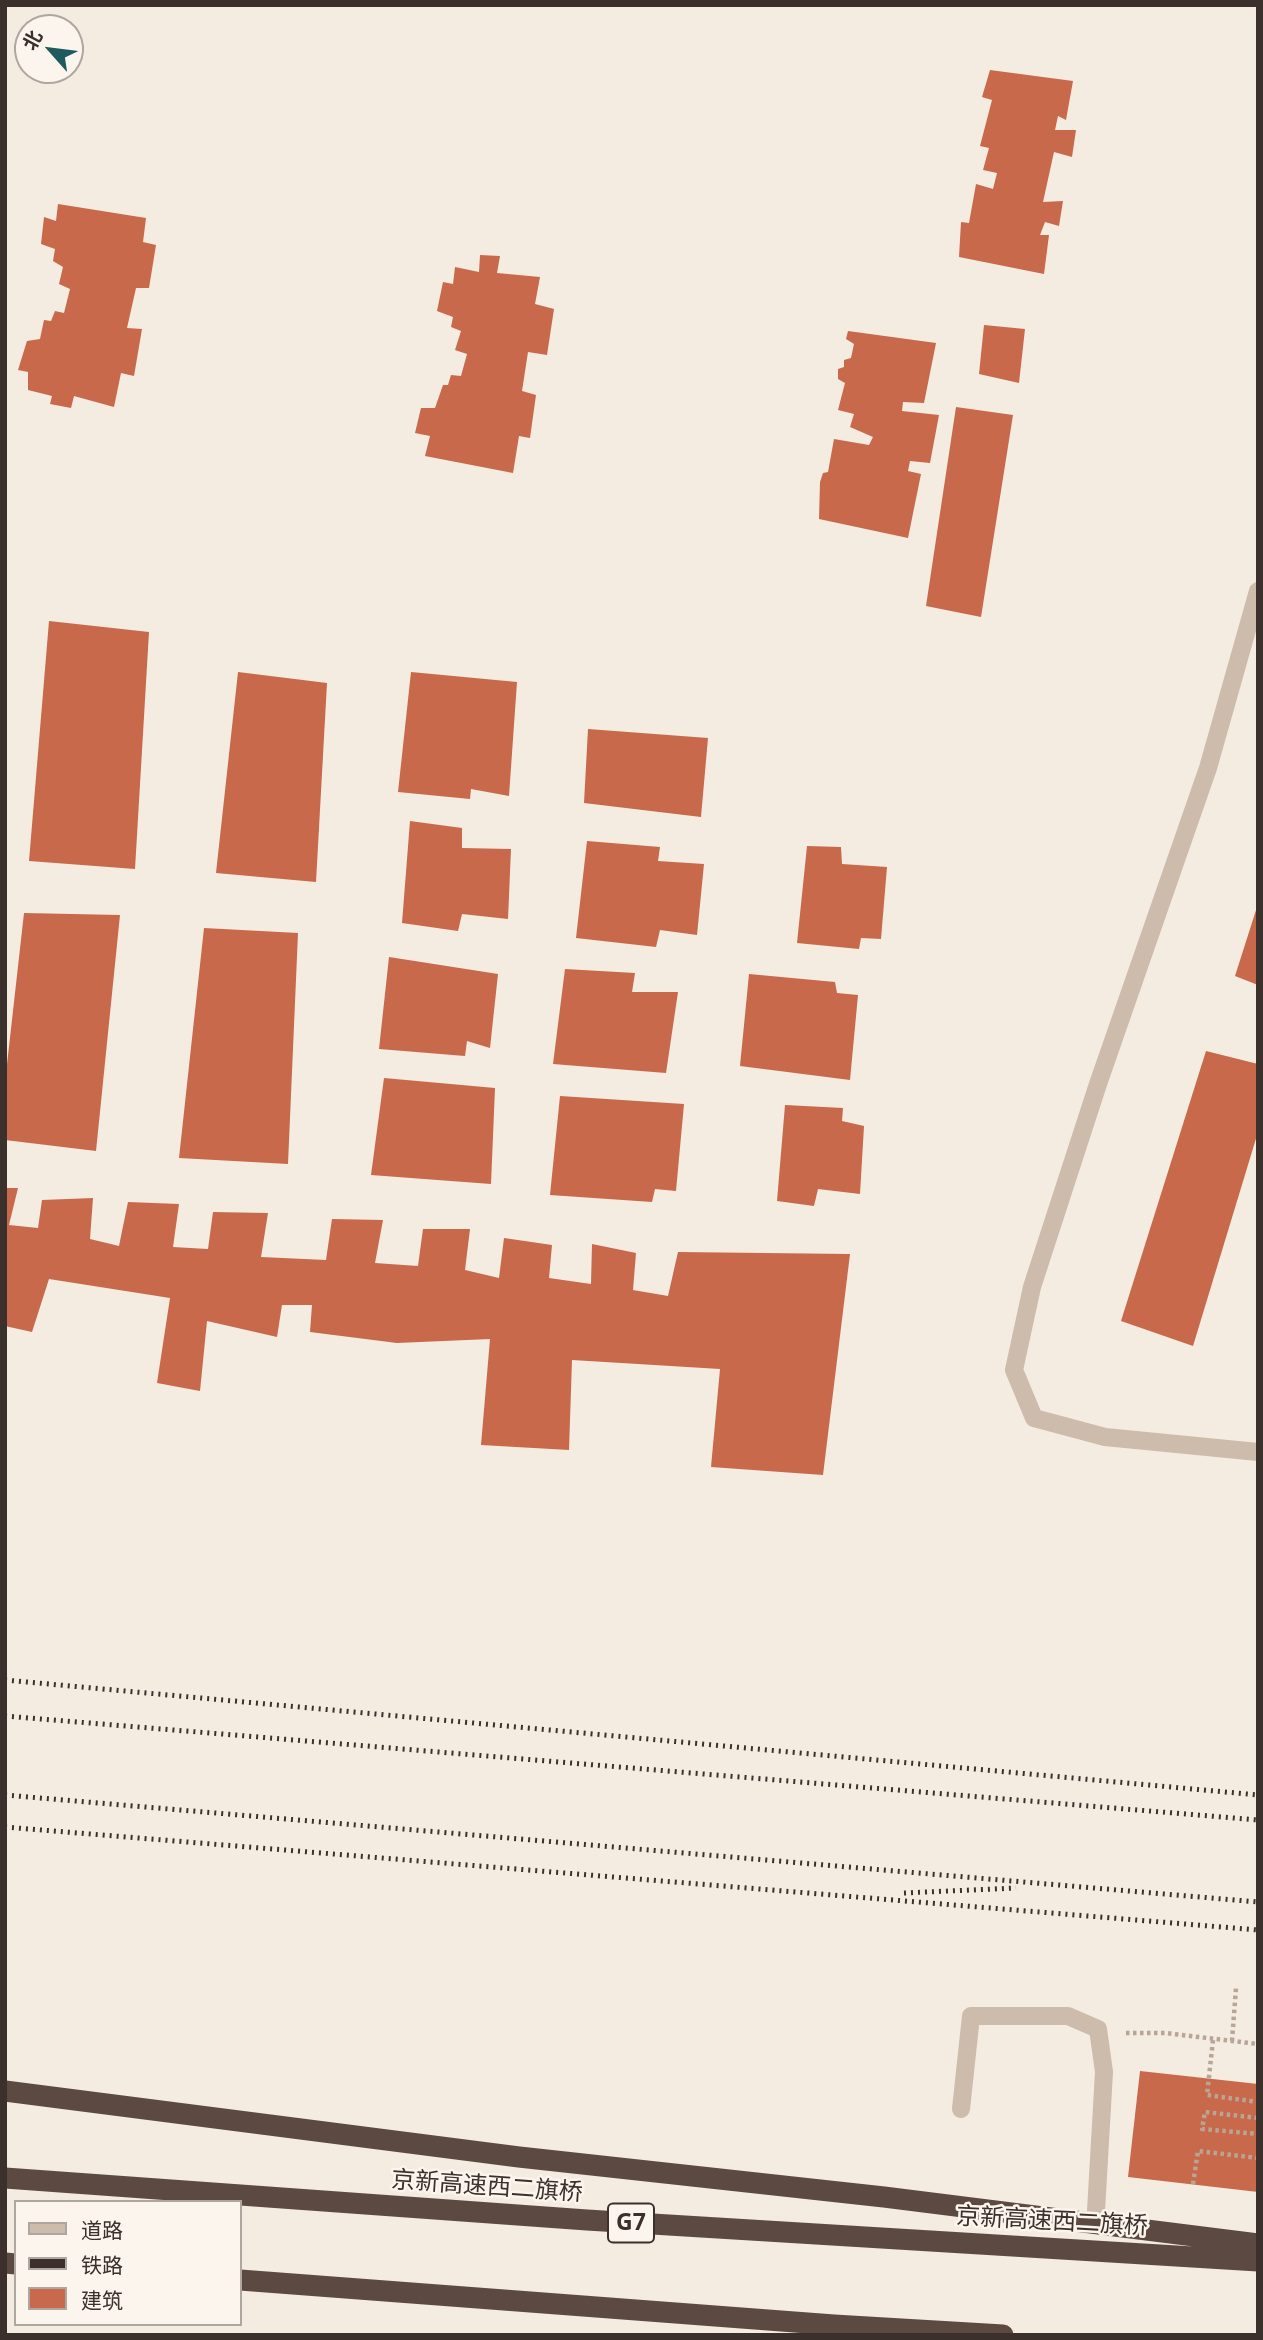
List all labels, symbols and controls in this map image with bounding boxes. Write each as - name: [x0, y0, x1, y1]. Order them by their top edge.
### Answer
- north arrow: [14, 14, 84, 84]
- text: 北: [16, 26, 48, 55]
- street label: 京新高速西二旗桥: [390, 2166, 584, 2208]
- legend: [14, 2200, 242, 2326]
- street label: 京新高速西二旗桥: [955, 2203, 1149, 2241]
- road number: G7: [608, 2204, 654, 2242]
- text: 道路: [81, 2216, 123, 2244]
- text: 铁路: [81, 2251, 123, 2279]
- text: 建筑: [81, 2286, 123, 2314]

